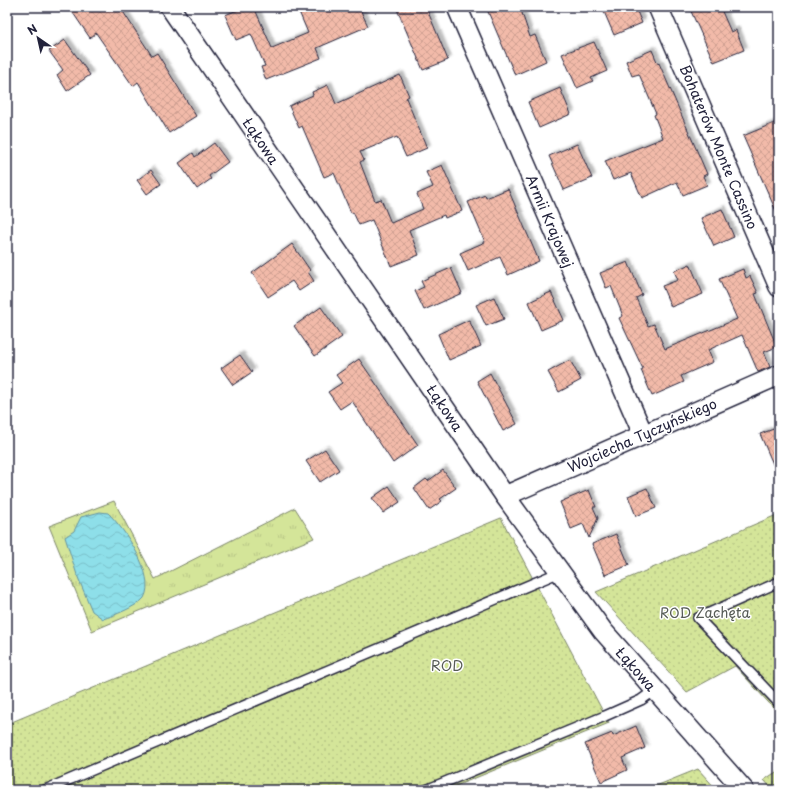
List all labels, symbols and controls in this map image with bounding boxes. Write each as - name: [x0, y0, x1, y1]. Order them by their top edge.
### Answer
- north arrow: [18, 18, 58, 58]
- text: N: [24, 20, 41, 39]
- street label: Bohaterów Monte Cassino: [675, 62, 763, 233]
- street label: Łąkowa: [237, 113, 284, 169]
- street label: Armii Krajowej: [521, 171, 579, 271]
- street label: Łąkowa: [421, 380, 468, 436]
- street label: Wojciecha Tyczyńskiego: [564, 393, 720, 477]
- park label: ROD Zachęta: [660, 602, 751, 623]
- street label: Łąkowa: [611, 642, 661, 696]
- park label: ROD: [431, 655, 463, 676]

